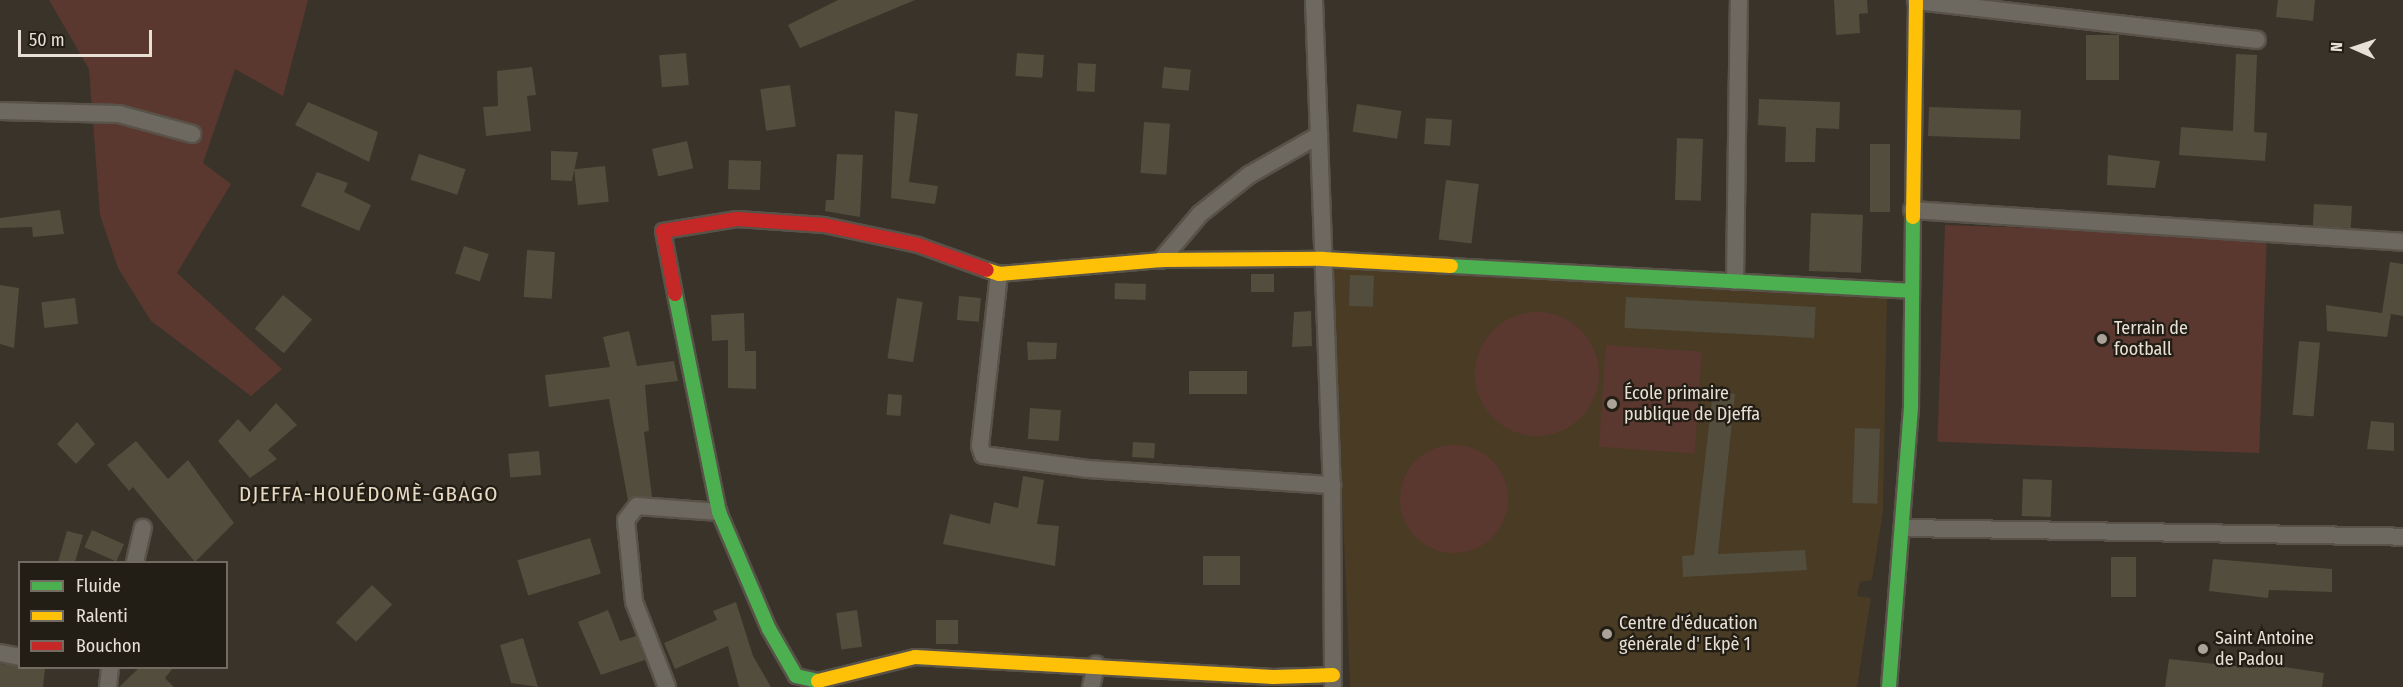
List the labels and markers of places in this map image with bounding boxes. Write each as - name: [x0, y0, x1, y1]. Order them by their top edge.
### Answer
- place label: Terrain de football: [2114, 318, 2188, 360]
- marker: Terrain de football: [2095, 332, 2109, 346]
- place label: École primaire publique de Djeffa: [1624, 383, 1760, 426]
- marker: École primaire publique de Djeffa: [1605, 397, 1619, 411]
- place label: Centre d'éducation générale d' Ekpè 1: [1619, 613, 1758, 656]
- marker: Centre d'éducation générale d' Ekpè 1: [1600, 627, 1614, 641]
- place label: Saint Antoine de Padou: [2215, 628, 2314, 670]
- marker: Saint Antoine de Padou: [2196, 642, 2210, 656]

